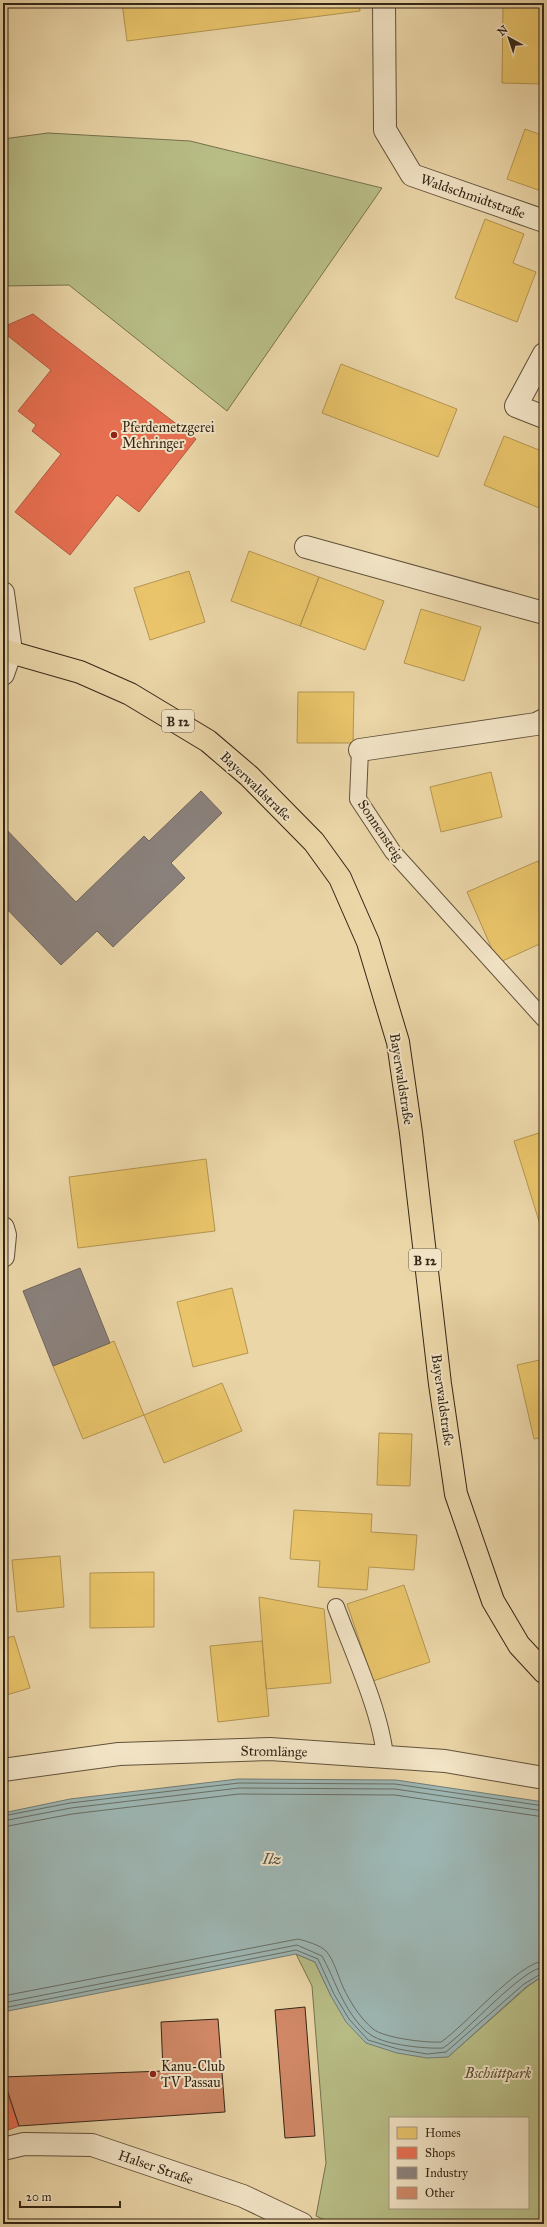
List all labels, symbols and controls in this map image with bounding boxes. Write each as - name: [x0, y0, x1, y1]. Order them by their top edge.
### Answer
- north arrow: [489, 18, 529, 58]
- text: N: [495, 22, 511, 39]
- street label: Waldschmidtstraße: [418, 171, 528, 222]
- place label: Pferdemetzgerei Mehringer: [122, 419, 215, 452]
- marker: Pferdemetzgerei Mehringer: [109, 430, 119, 440]
- road number: B 12: [162, 710, 194, 732]
- street label: Bayerwaldstraße: [216, 748, 295, 825]
- street label: Sonnensteig: [354, 796, 407, 864]
- street label: Bayerwaldstraße: [386, 1032, 417, 1126]
- road number: B 12: [409, 1249, 441, 1271]
- street label: Bayerwaldstraße: [428, 1353, 457, 1447]
- street label: Stromlänge: [240, 1742, 308, 1761]
- water label: Ilz: [261, 1850, 282, 1868]
- place label: Kanu-Club TV Passau: [161, 2058, 225, 2091]
- park label: Bschüttpark: [464, 2065, 532, 2083]
- marker: Kanu-Club TV Passau: [148, 2069, 158, 2079]
- legend: [389, 2117, 529, 2209]
- text: Homes: [425, 2126, 461, 2140]
- text: Shops: [425, 2146, 455, 2160]
- street label: Halser Straße: [116, 2147, 196, 2188]
- text: Industry: [425, 2166, 468, 2180]
- scale bar: [20, 2183, 120, 2209]
- text: Other: [425, 2186, 455, 2200]
- text: 20 m: [26, 2190, 52, 2204]

